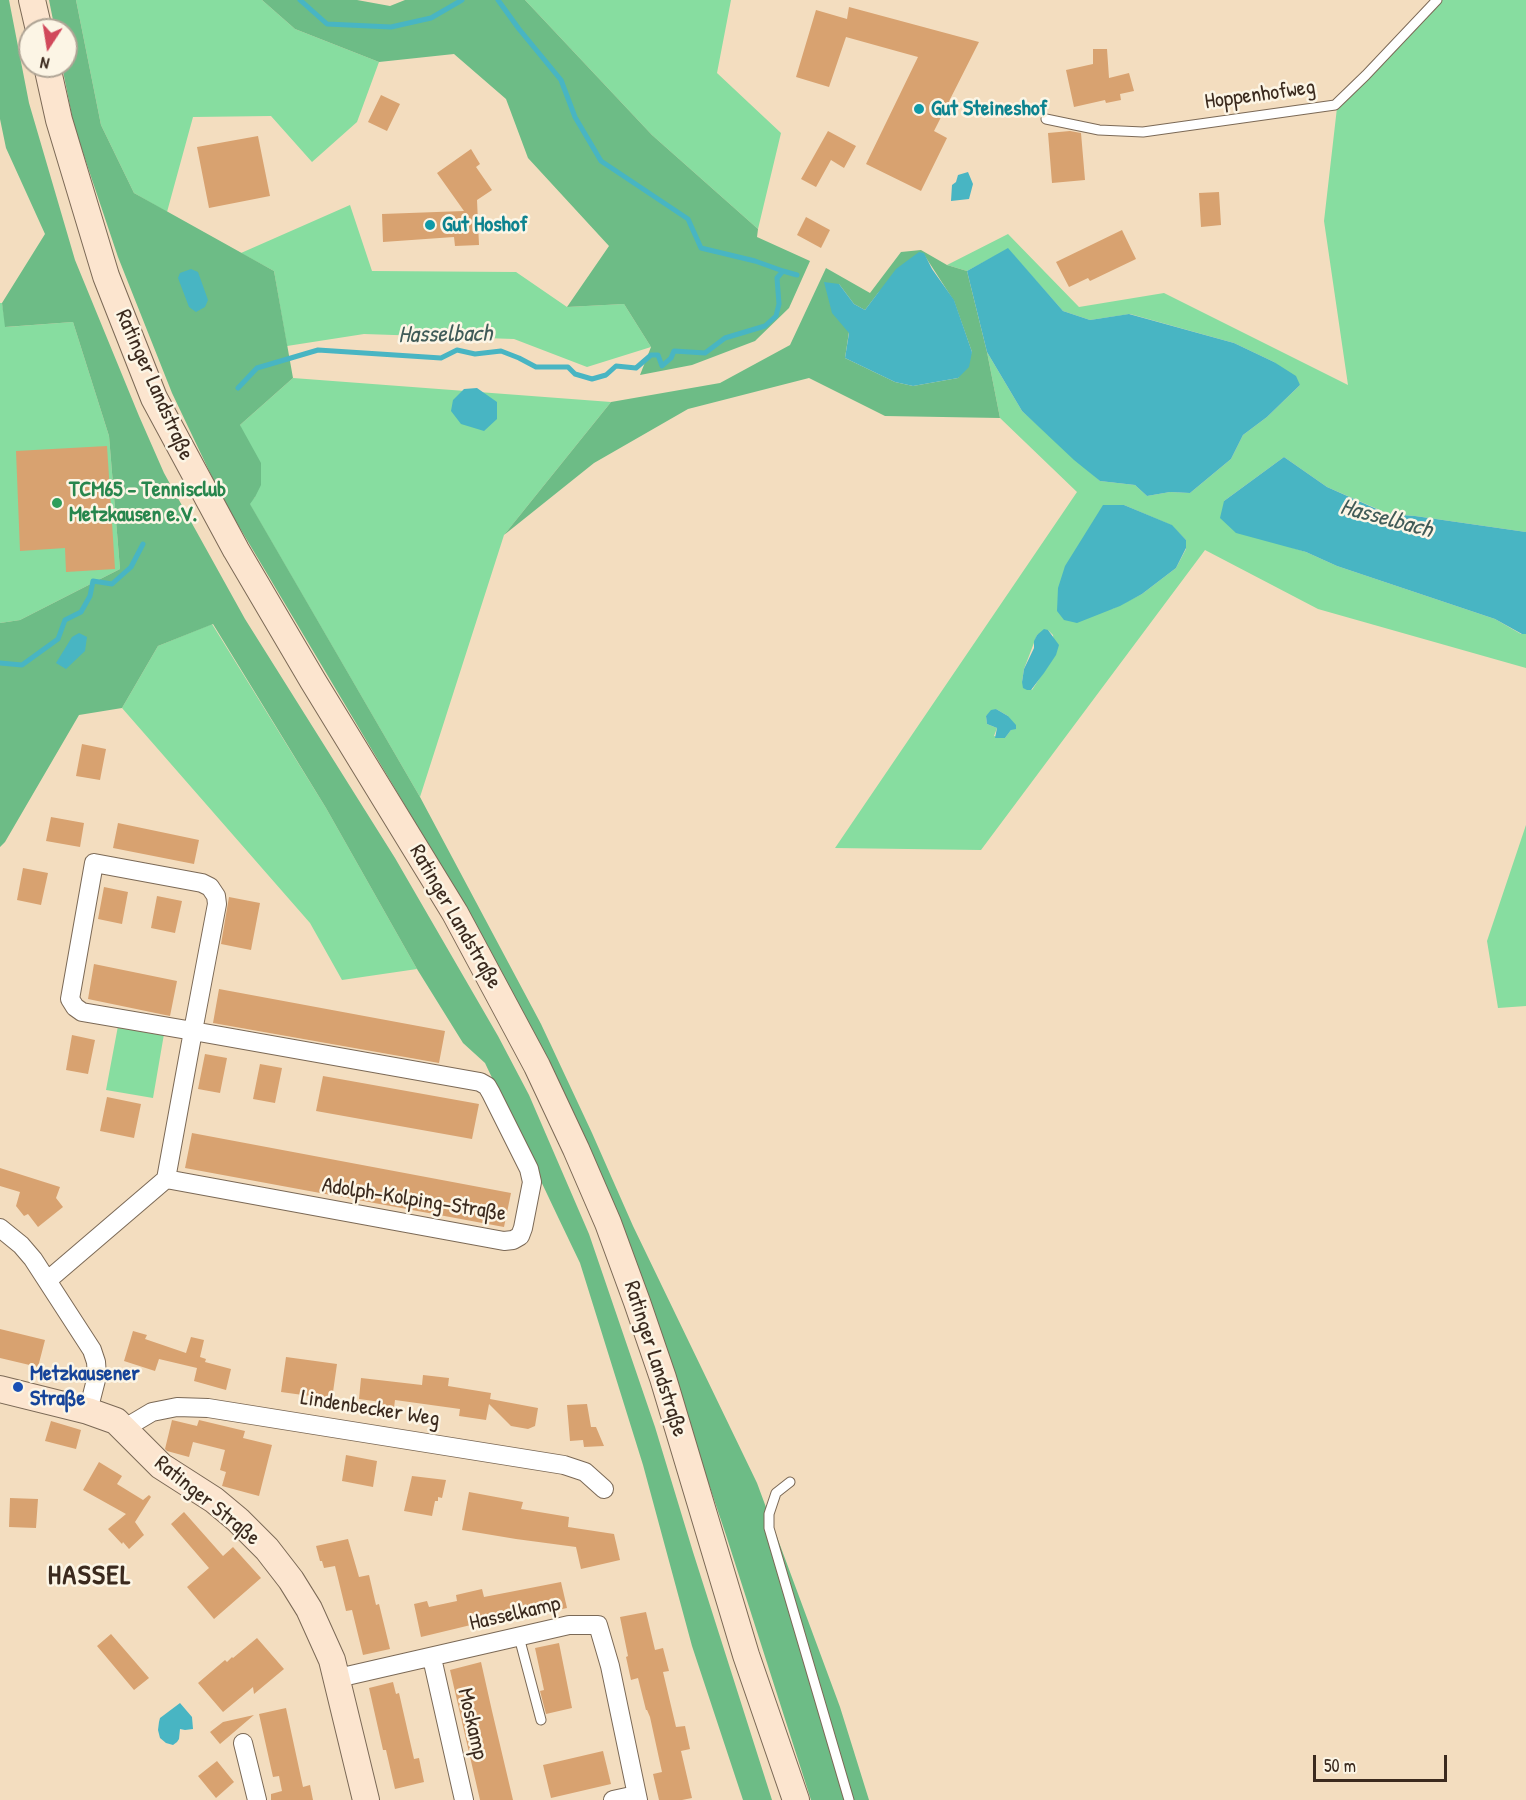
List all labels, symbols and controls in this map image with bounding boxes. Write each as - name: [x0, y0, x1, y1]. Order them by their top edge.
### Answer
- north arrow: [18, 18, 78, 78]
- text: N: [38, 52, 51, 75]
- street label: Hoppenhofweg: [1203, 74, 1317, 116]
- place label: Gut Steineshof: [931, 96, 1048, 122]
- marker: Gut Steineshof: [912, 102, 926, 116]
- place label: Gut Hoshof: [442, 212, 528, 238]
- marker: Gut Hoshof: [423, 218, 437, 232]
- street label: Ratinger Landstraße: [109, 306, 199, 464]
- water label: Hasselbach: [398, 320, 492, 350]
- place label: TCM65 - Tennisclub Metzkausen e.V.: [69, 477, 226, 528]
- water label: Hasselbach: [1337, 493, 1435, 545]
- marker: TCM65 - Tennisclub Metzkausen e.V.: [50, 496, 64, 510]
- street label: Ratinger Landstraße: [403, 840, 507, 994]
- street label: Adolph-Kolping-Straße: [320, 1172, 508, 1228]
- street label: Ratinger Landstraße: [617, 1278, 693, 1440]
- place label: Metzkausener Straße: [30, 1361, 140, 1412]
- marker: Metzkausener Straße: [11, 1380, 25, 1394]
- street label: Lindenbecker Weg: [299, 1385, 441, 1433]
- street label: Ratinger Straße: [149, 1450, 265, 1552]
- district label: HASSEL: [48, 1560, 132, 1594]
- street label: Hasselkamp: [467, 1591, 563, 1637]
- street label: Moskamp: [451, 1686, 493, 1762]
- scale bar: [1316, 1743, 1450, 1781]
- text: 50 m: [1324, 1753, 1356, 1778]

